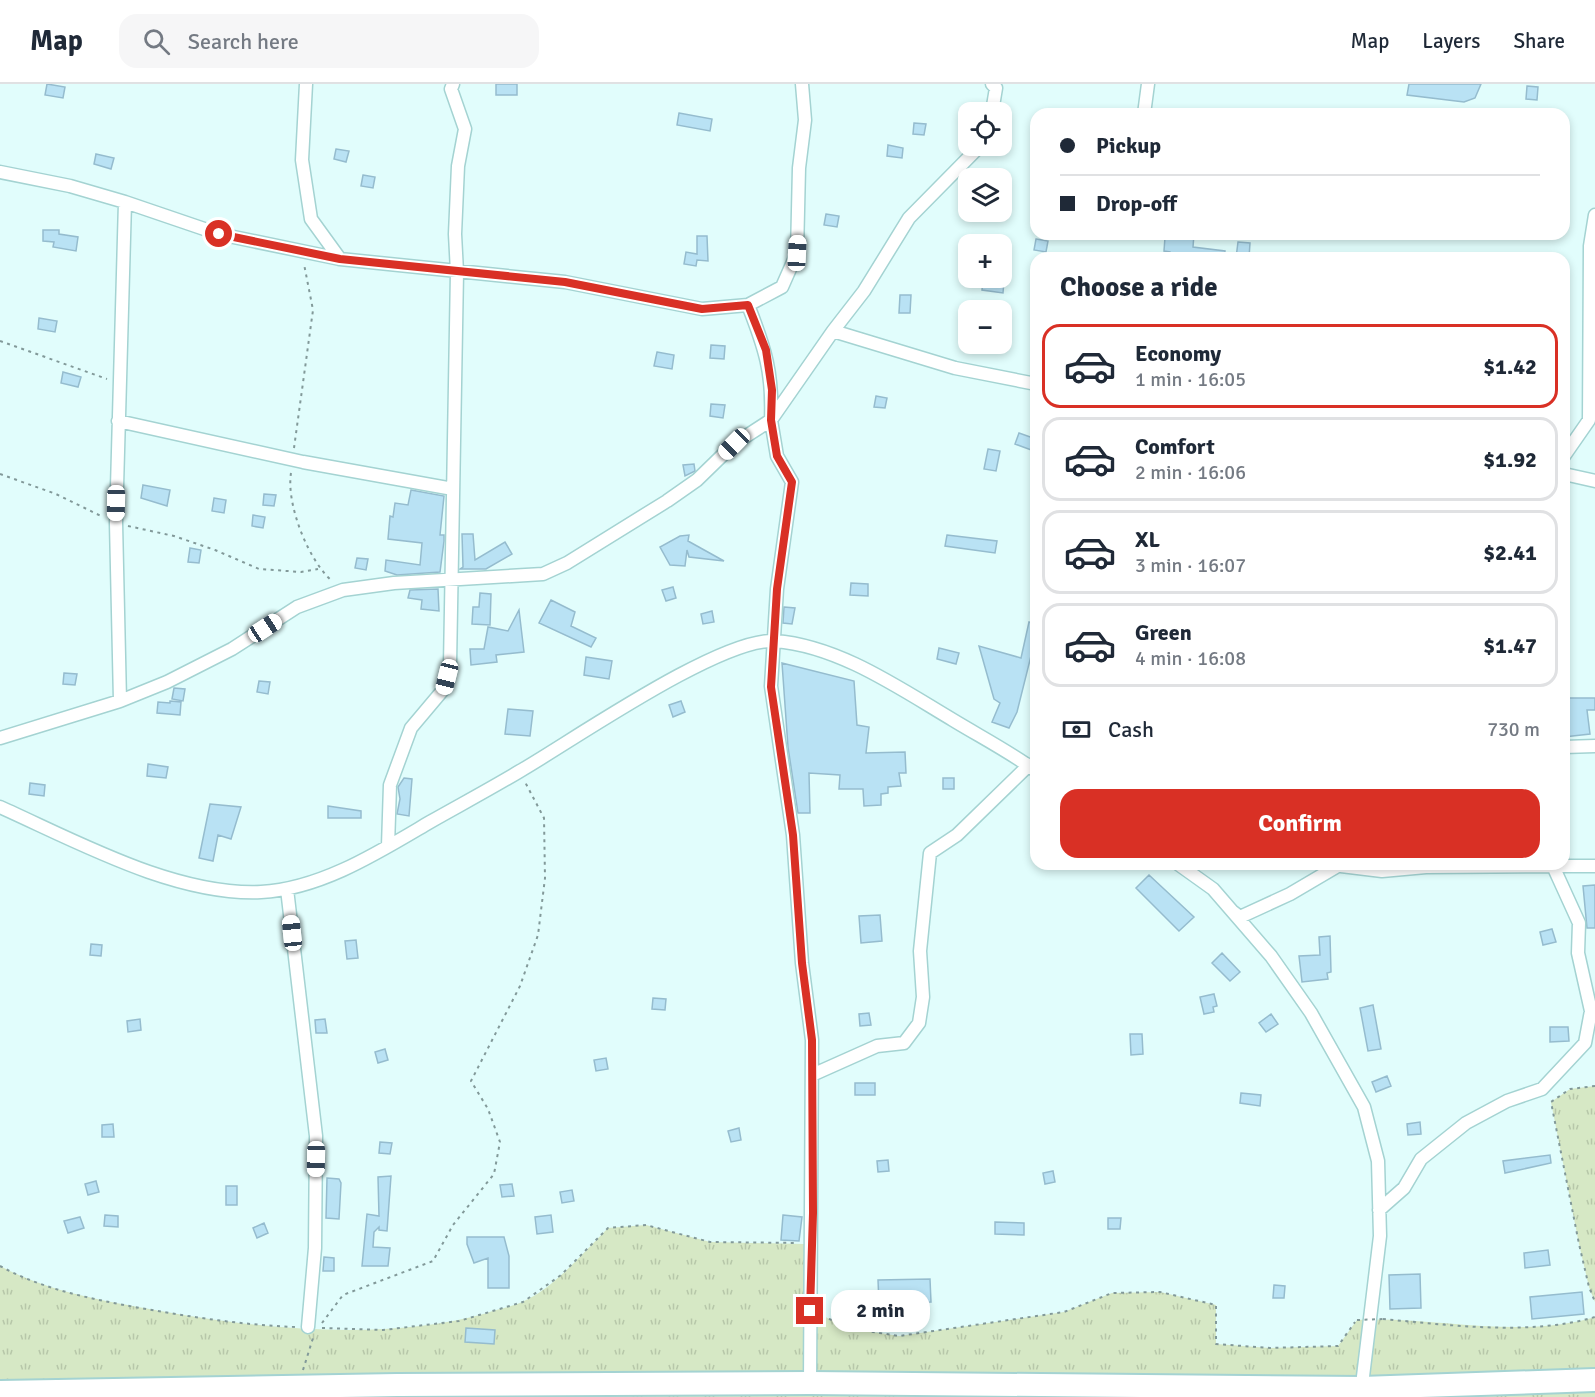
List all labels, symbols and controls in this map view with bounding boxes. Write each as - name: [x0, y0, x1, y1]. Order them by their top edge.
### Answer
- search box: [119, 14, 539, 68]
- text: Map: [30, 24, 83, 58]
- icon: search: [140, 25, 173, 58]
- text: Search here: [188, 28, 299, 55]
- text: Map: [1351, 28, 1389, 54]
- text: Layers: [1422, 28, 1480, 54]
- text: Share: [1513, 28, 1565, 54]
- map controls: [958, 102, 1012, 354]
- button: locate: [958, 102, 1012, 156]
- text: Pickup: [1096, 132, 1161, 159]
- button: layers: [958, 168, 1012, 222]
- text: Drop-off: [1096, 190, 1177, 217]
- route start: [205, 220, 232, 247]
- button: +: [958, 234, 1012, 288]
- car: [787, 235, 807, 271]
- text: Choose a ride: [1060, 271, 1218, 304]
- button: −: [958, 300, 1012, 354]
- icon: car: [1063, 339, 1117, 393]
- text: Economy: [1135, 340, 1221, 367]
- text: $1.42: [1483, 353, 1537, 380]
- text: 1 min · 16:05: [1135, 367, 1246, 392]
- car: [715, 425, 753, 463]
- icon: car: [1063, 432, 1117, 486]
- text: Comfort: [1135, 433, 1215, 460]
- text: $1.92: [1483, 446, 1537, 473]
- text: 2 min · 16:06: [1135, 460, 1246, 485]
- car: [107, 485, 125, 521]
- icon: car: [1063, 525, 1117, 579]
- text: XL: [1135, 526, 1160, 553]
- text: $2.41: [1483, 539, 1537, 566]
- text: 3 min · 16:07: [1135, 553, 1246, 578]
- car: [245, 611, 285, 645]
- icon: car: [1063, 618, 1117, 672]
- text: Green: [1135, 619, 1192, 646]
- text: $1.47: [1483, 632, 1537, 659]
- text: 4 min · 16:08: [1135, 646, 1246, 671]
- car: [434, 657, 460, 697]
- icon: cash: [1060, 713, 1093, 746]
- text: Cash: [1108, 716, 1154, 743]
- text: 730 m: [1487, 717, 1540, 742]
- button: Confirm: [1060, 789, 1540, 858]
- car: [281, 914, 303, 952]
- car: [307, 1141, 325, 1177]
- callout: 2 min: [831, 1290, 930, 1332]
- route end: [796, 1297, 823, 1324]
- text: 2 min: [856, 1298, 905, 1323]

